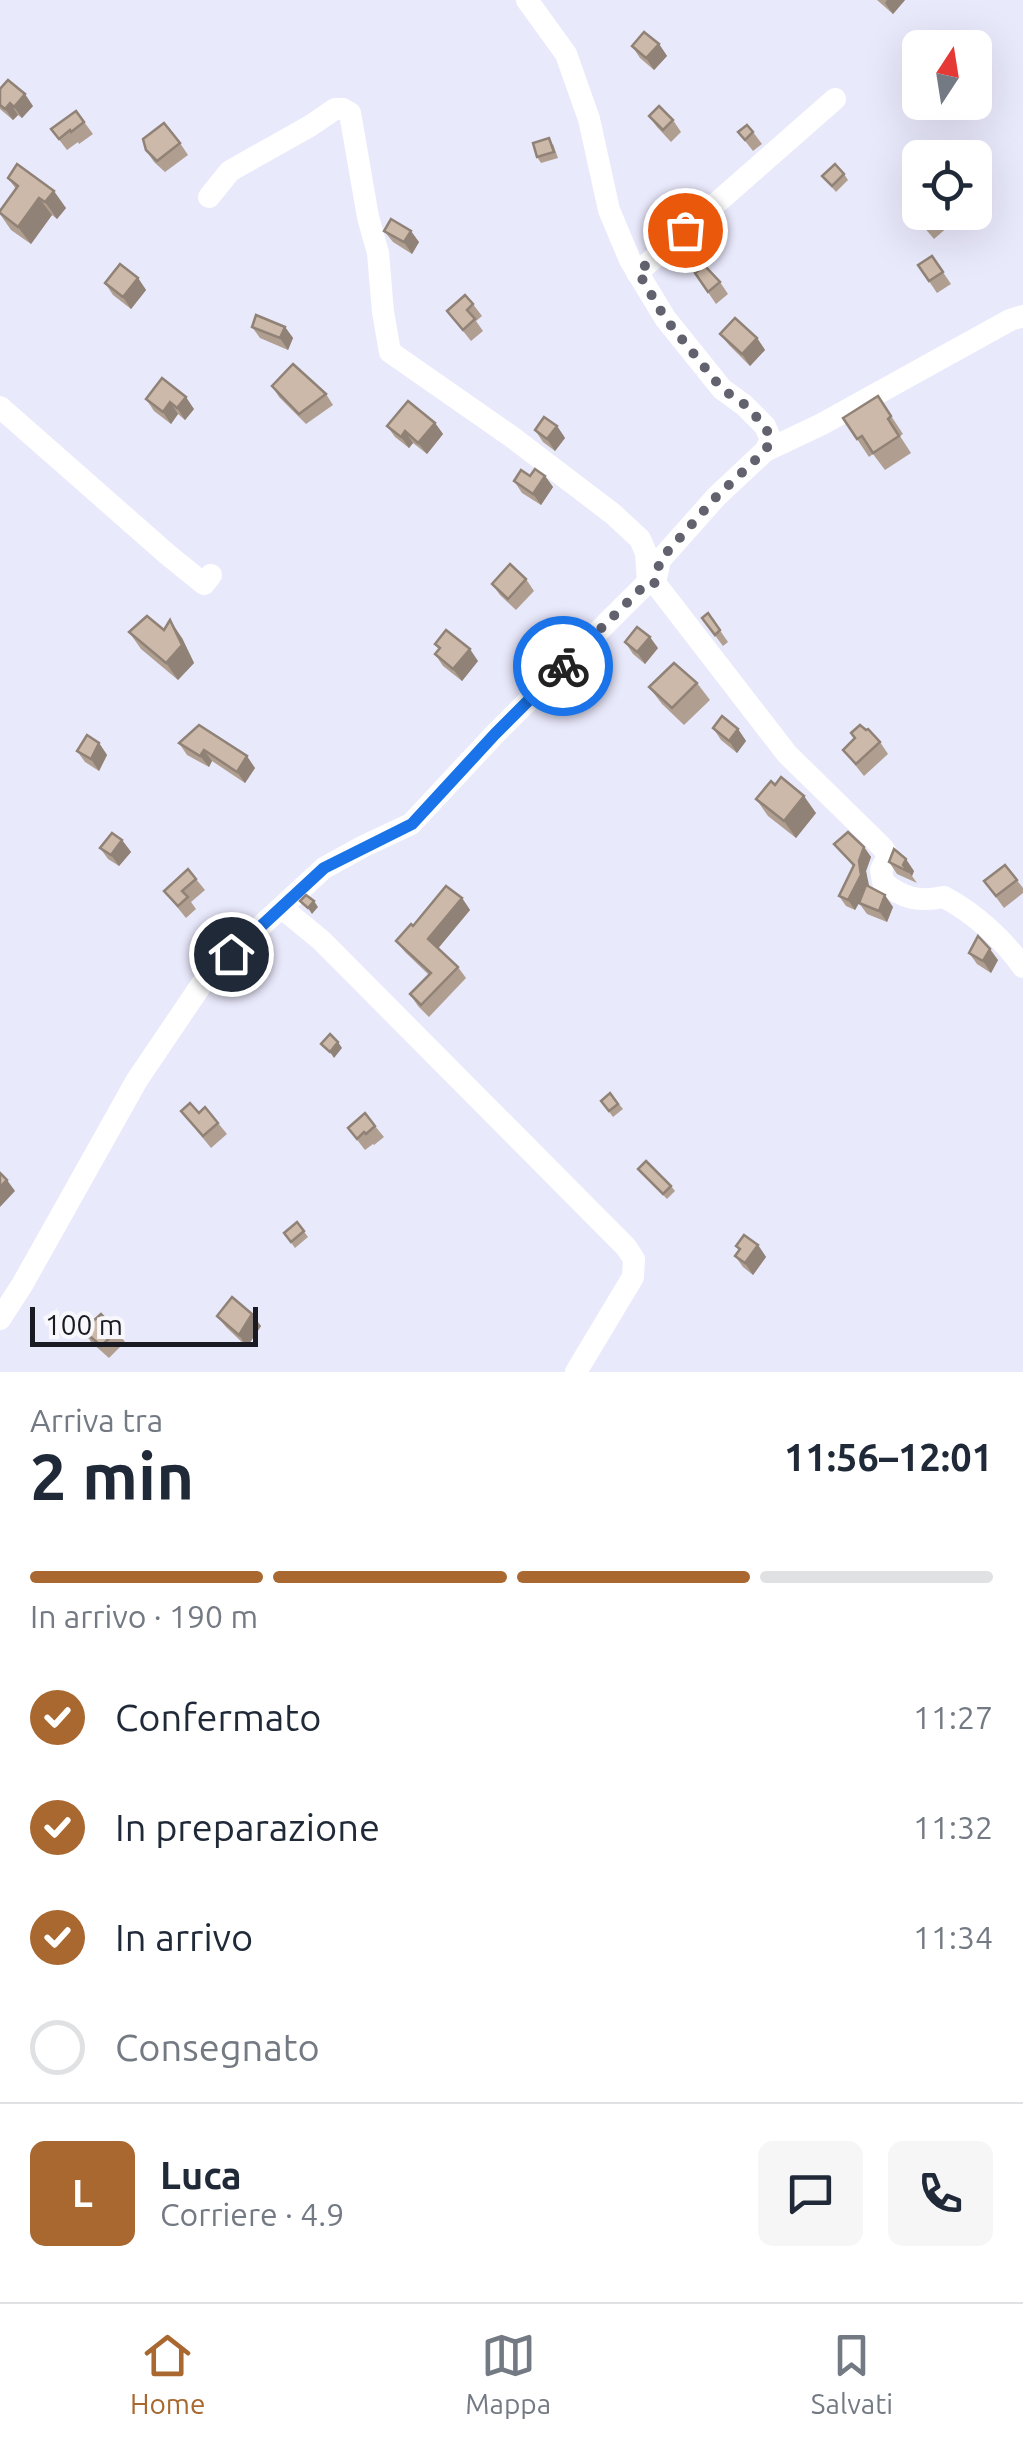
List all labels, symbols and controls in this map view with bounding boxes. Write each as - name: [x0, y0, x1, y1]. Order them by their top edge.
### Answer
- north arrow: [902, 30, 992, 120]
- map controls: [902, 30, 992, 230]
- button: locate: [902, 140, 992, 230]
- pin: [643, 188, 728, 273]
- icon: bag: [658, 203, 713, 258]
- courier: [513, 616, 613, 716]
- icon: bike: [536, 639, 591, 694]
- pin: [189, 912, 274, 997]
- icon: home: [204, 927, 259, 982]
- scale bar: [30, 1302, 258, 1346]
- text: 100 m: [45, 1309, 123, 1340]
- text: Arriva tra: [30, 1402, 163, 1438]
- text: 11:56–12:01: [784, 1436, 993, 1478]
- text: 2 min: [30, 1439, 194, 1512]
- text: In arrivo · 190 m: [30, 1598, 258, 1634]
- icon: check: [30, 1690, 85, 1745]
- text: Confermato: [115, 1696, 321, 1738]
- text: 11:27: [913, 1699, 993, 1735]
- icon: check: [30, 1800, 85, 1855]
- text: In preparazione: [115, 1806, 380, 1848]
- text: 11:32: [913, 1809, 993, 1845]
- icon: check: [30, 1910, 85, 1965]
- text: In arrivo: [115, 1916, 253, 1958]
- text: 11:34: [913, 1919, 993, 1955]
- text: Consegnato: [115, 2026, 320, 2068]
- button: chat: [758, 2141, 863, 2246]
- button: phone: [888, 2141, 993, 2246]
- text: Luca: [160, 2154, 242, 2196]
- text: L: [72, 2172, 93, 2214]
- text: Corriere · 4.9: [160, 2196, 344, 2232]
- tab: Home: [130, 2328, 205, 2419]
- tab: Mappa: [465, 2328, 551, 2419]
- tab: Salvati: [811, 2328, 893, 2419]

